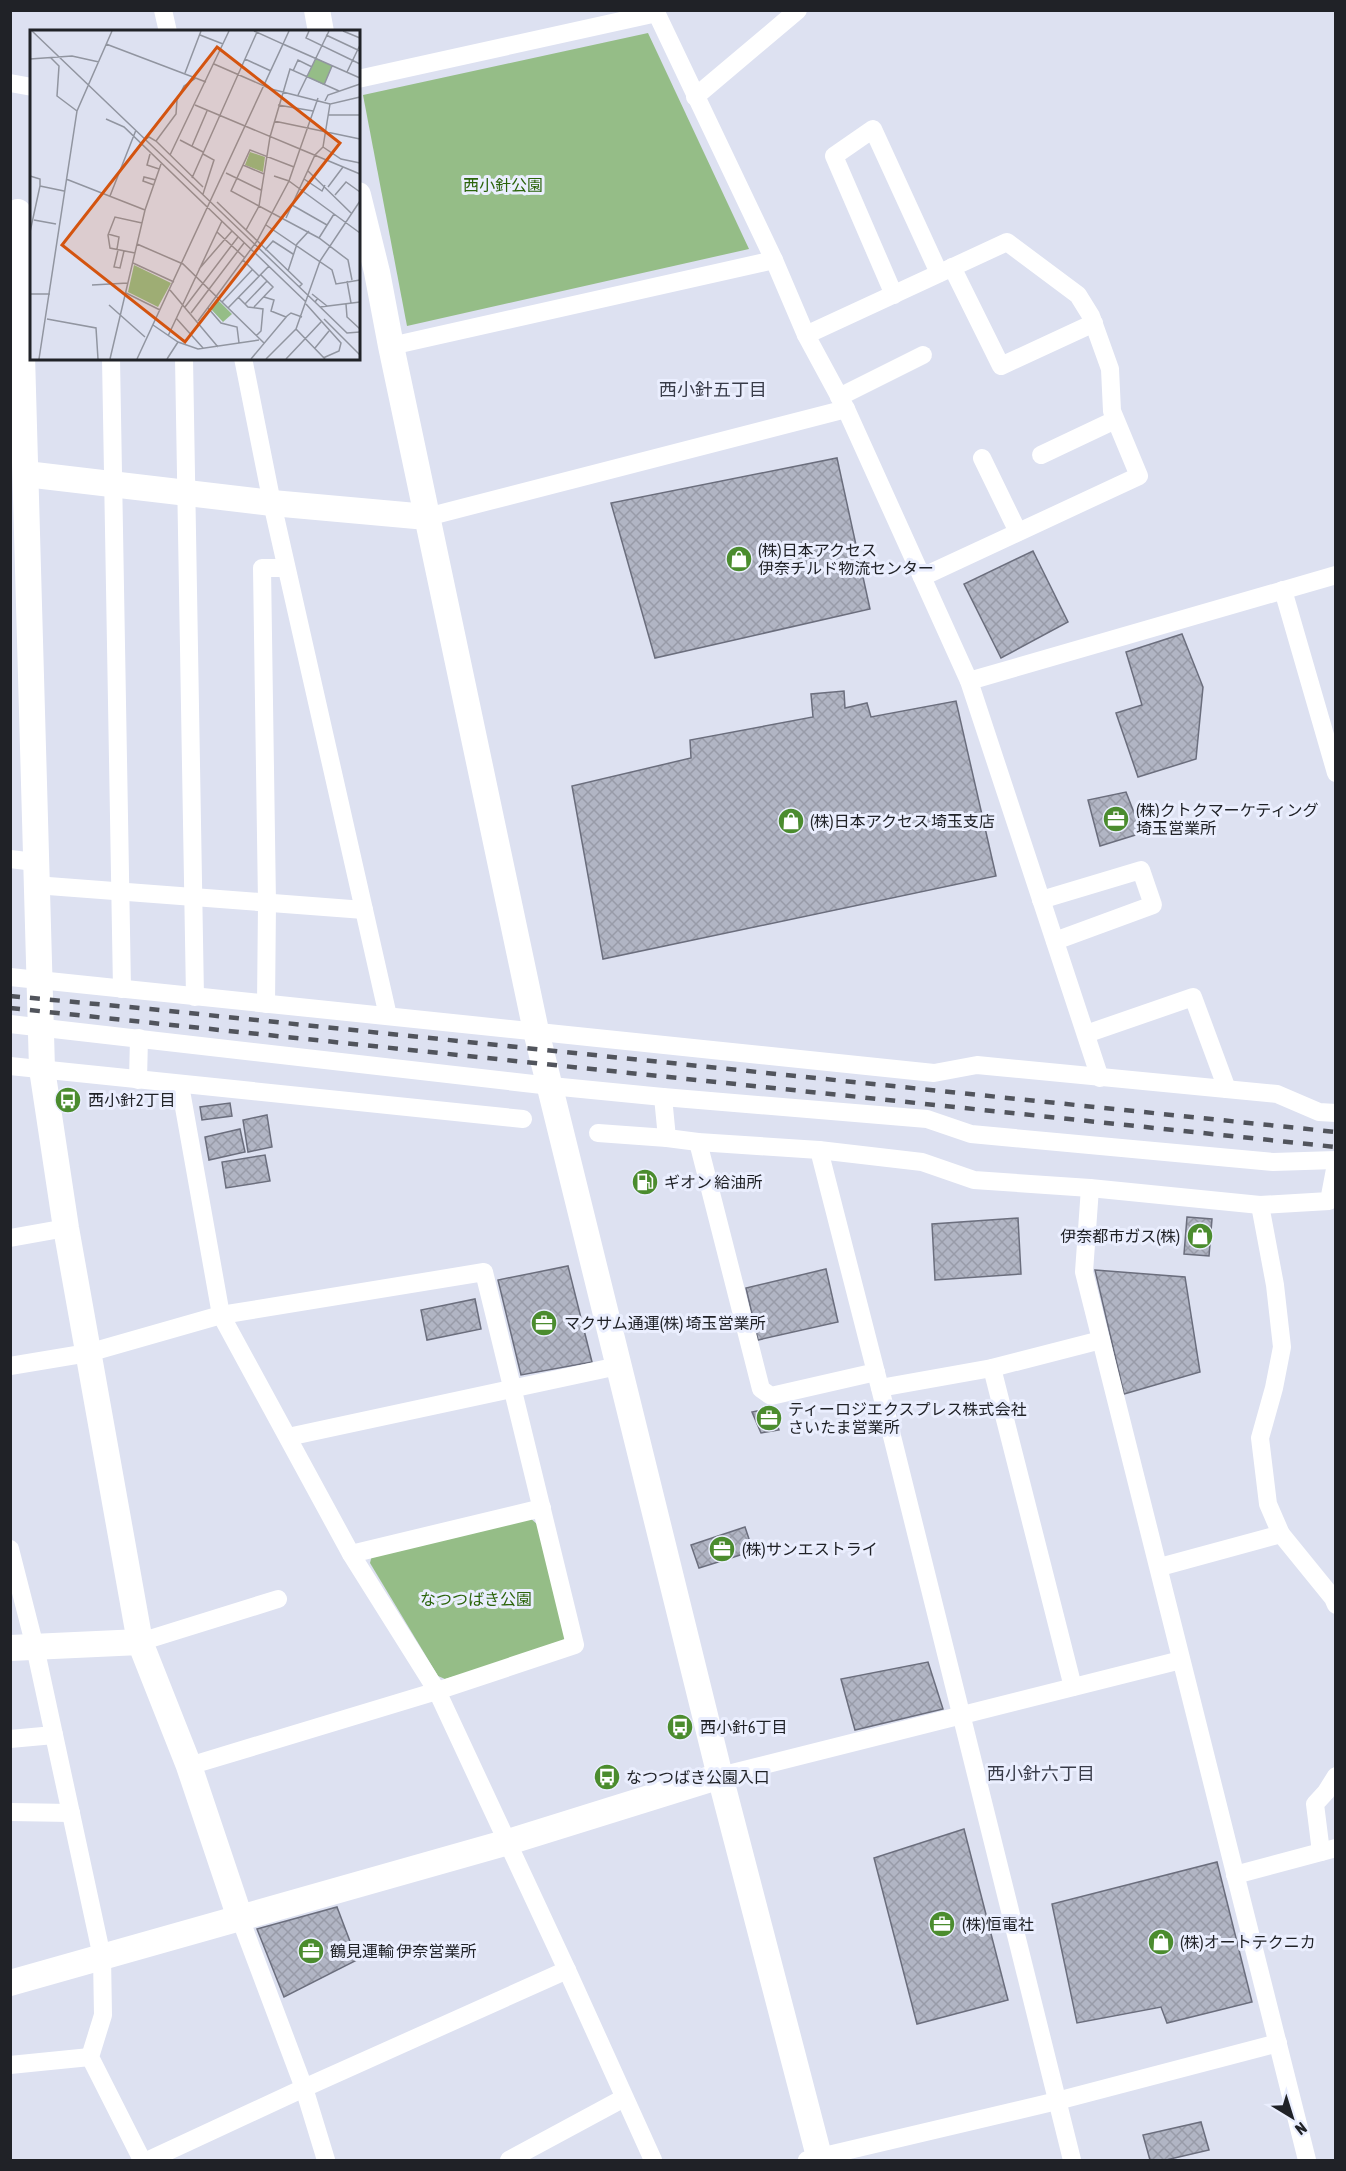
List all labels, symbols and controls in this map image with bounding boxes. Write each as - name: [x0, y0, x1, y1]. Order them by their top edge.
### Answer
- inset map: [30, 30, 360, 360]
- park label: 西小針公園: [463, 176, 543, 194]
- district label: 西小針五丁目: [659, 379, 767, 400]
- place label: (株)日本アクセス 伊奈チルド物流センター: [758, 541, 934, 577]
- shop icon: (株)日本アクセス 伊奈チルド物流センター: [724, 544, 754, 574]
- place label: (株)クトクマーケティング 埼玉営業所: [1136, 801, 1318, 837]
- office icon: (株)クトクマーケティング 埼玉営業所: [1101, 804, 1131, 834]
- shop icon: (株)日本アクセス 埼玉支店: [776, 806, 806, 836]
- place label: (株)日本アクセス 埼玉支店: [810, 812, 995, 831]
- bus stop icon: 西小針2丁目: [53, 1085, 83, 1115]
- place label: 西小針2丁目: [88, 1091, 176, 1109]
- fuel station icon: ギオン 給油所: [630, 1167, 660, 1197]
- place label: ギオン 給油所: [664, 1173, 762, 1191]
- shop icon: 伊奈都市ガス(株): [1185, 1221, 1215, 1251]
- place label: 伊奈都市ガス(株): [1060, 1227, 1180, 1246]
- office icon: マクサム通運(株) 埼玉営業所: [529, 1308, 559, 1338]
- place label: マクサム通運(株) 埼玉営業所: [564, 1314, 766, 1333]
- place label: ティーロジエクスプレス株式会社 さいたま営業所: [788, 1400, 1027, 1436]
- office icon: ティーロジエクスプレス株式会社 さいたま営業所: [754, 1403, 784, 1433]
- office icon: (株)サンエストライ: [707, 1534, 737, 1564]
- place label: (株)サンエストライ: [742, 1540, 878, 1559]
- park label: なつつばき公園: [420, 1590, 532, 1608]
- bus stop icon: 西小針6丁目: [665, 1712, 695, 1742]
- place label: 西小針6丁目: [700, 1718, 788, 1736]
- bus stop icon: なつつばき公園入口: [592, 1762, 622, 1792]
- district label: 西小針六丁目: [987, 1763, 1095, 1784]
- place label: なつつばき公園入口: [626, 1768, 770, 1786]
- office icon: (株)恒電社: [927, 1909, 957, 1939]
- place label: (株)恒電社: [962, 1915, 1034, 1934]
- shop icon: (株)オートテクニカ: [1146, 1927, 1176, 1957]
- place label: (株)オートテクニカ: [1180, 1933, 1316, 1952]
- office icon: 鶴見運輸 伊奈営業所: [296, 1936, 326, 1966]
- place label: 鶴見運輸 伊奈営業所: [330, 1942, 476, 1960]
- north arrow: [1262, 2087, 1322, 2147]
- text: N: [1292, 2119, 1311, 2139]

